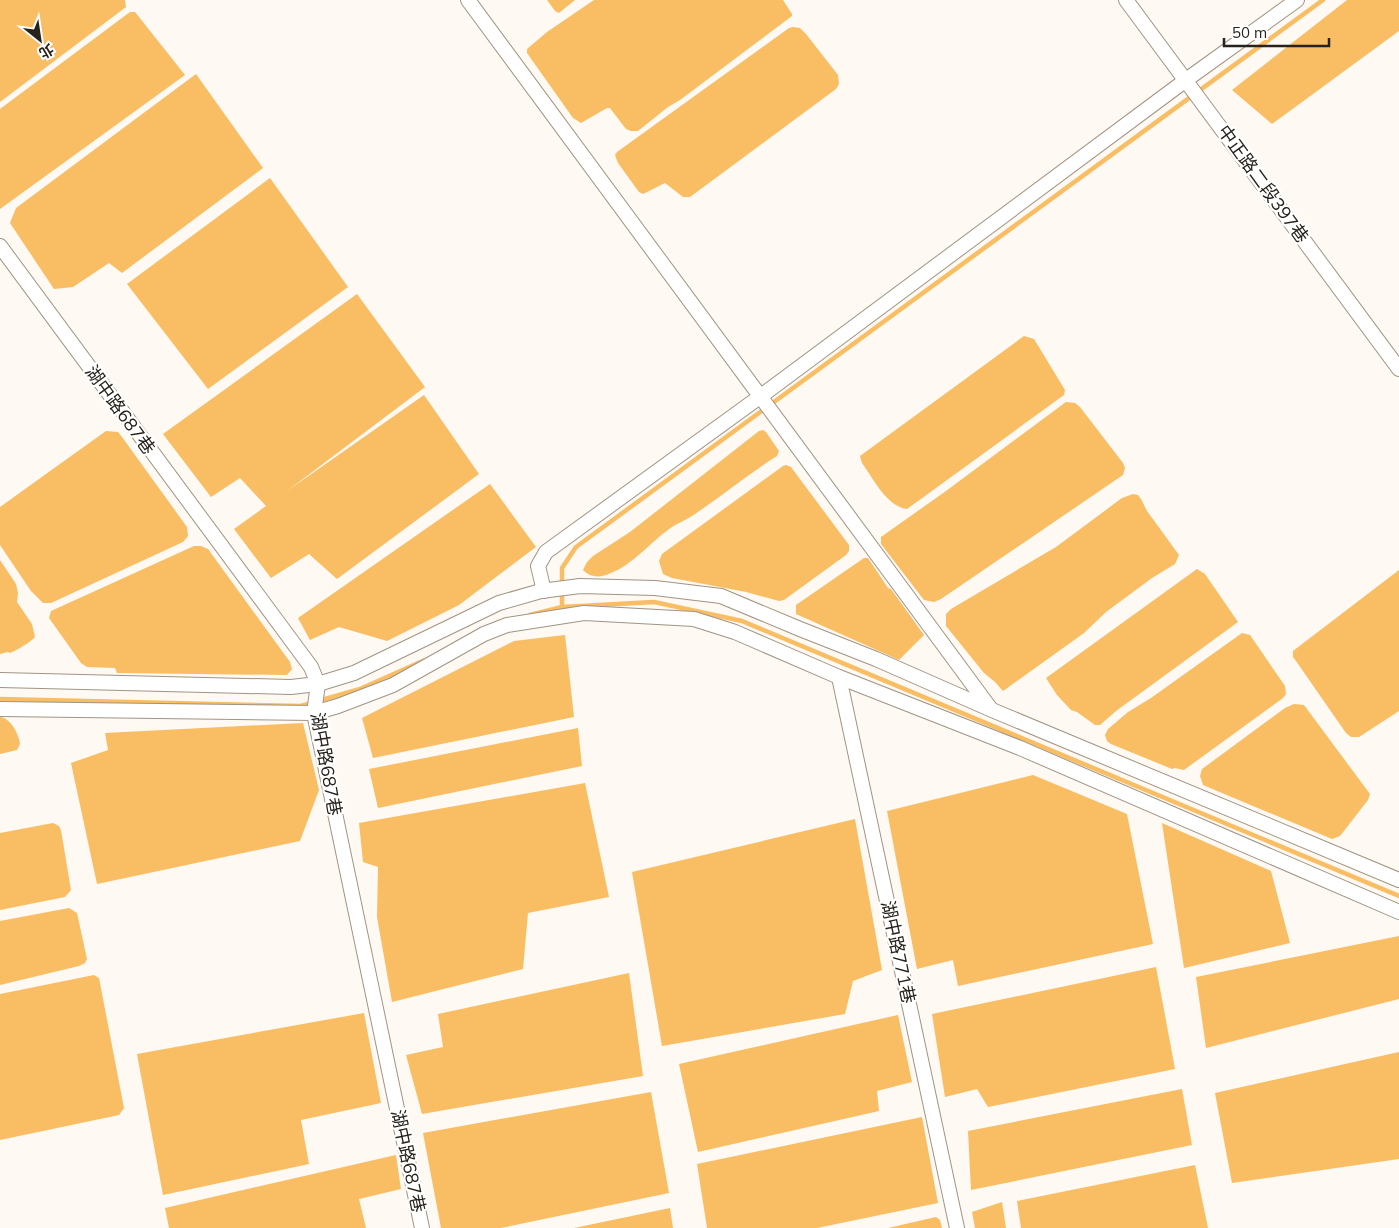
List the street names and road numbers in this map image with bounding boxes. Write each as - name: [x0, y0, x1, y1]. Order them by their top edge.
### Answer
- street label: 中正路二段397巷: [1213, 120, 1314, 247]
- street label: 湖中路687巷: [80, 361, 160, 459]
- street label: 湖中路687巷: [306, 711, 347, 817]
- street label: 湖中路771巷: [876, 898, 921, 1005]
- street label: 湖中路687巷: [386, 1107, 431, 1214]

